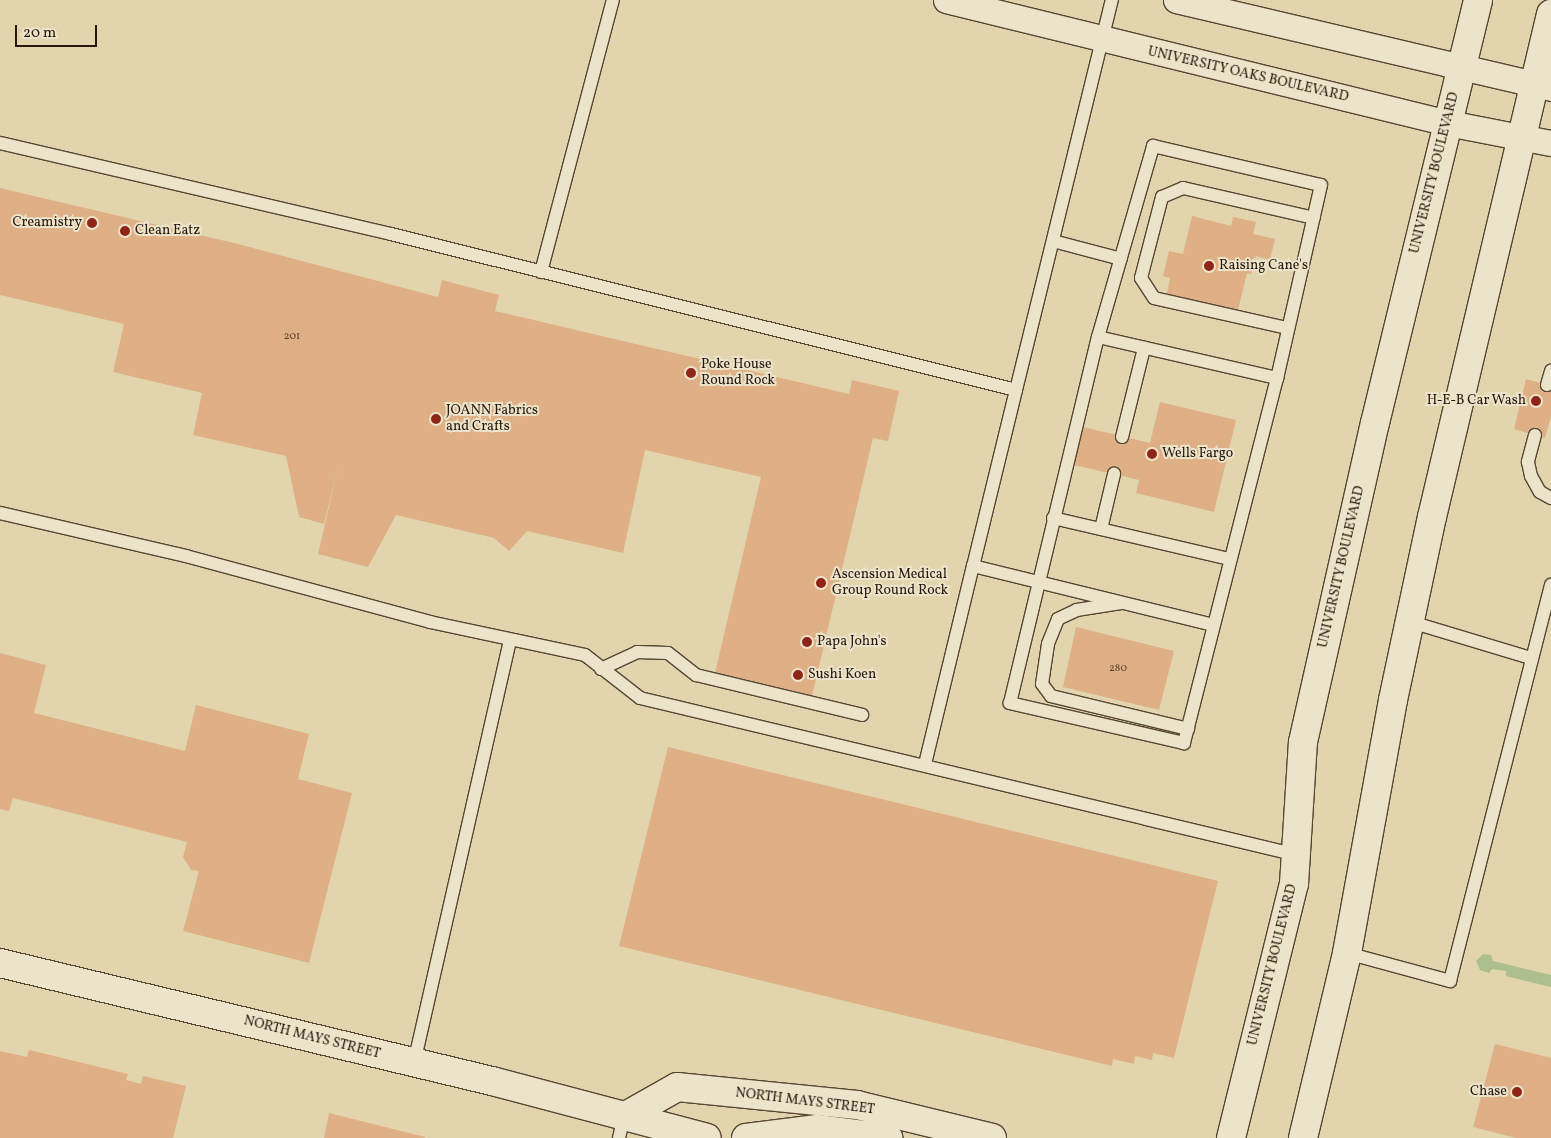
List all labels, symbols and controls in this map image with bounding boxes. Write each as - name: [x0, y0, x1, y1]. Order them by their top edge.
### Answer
- scale bar: [18, 15, 100, 47]
- text: 20 m: [23, 23, 56, 44]
- street label: UNIVERSITY OAKS BOULEVARD: [1146, 44, 1350, 106]
- street label: UNIVERSITY BOULEVARD: [1407, 90, 1463, 256]
- place label: Creamistry: [12, 215, 82, 231]
- marker: Creamistry: [86, 217, 98, 229]
- place label: Clean Eatz: [135, 223, 200, 239]
- marker: Clean Eatz: [119, 225, 131, 237]
- place label: Raising Cane's: [1219, 258, 1308, 274]
- marker: Raising Cane's: [1203, 260, 1215, 272]
- house number: 201: [284, 330, 300, 344]
- place label: Poke House Round Rock: [701, 357, 775, 390]
- marker: Poke House Round Rock: [685, 367, 697, 379]
- place label: H-E-B Car Wash: [1426, 393, 1526, 409]
- marker: H-E-B Car Wash: [1530, 395, 1542, 407]
- place label: JOANN Fabrics and Crafts: [446, 403, 538, 436]
- marker: JOANN Fabrics and Crafts: [430, 413, 442, 425]
- place label: Wells Fargo: [1162, 446, 1233, 462]
- marker: Wells Fargo: [1146, 448, 1158, 460]
- street label: UNIVERSITY BOULEVARD: [1315, 484, 1369, 650]
- place label: Ascension Medical Group Round Rock: [832, 567, 948, 600]
- marker: Ascension Medical Group Round Rock: [814, 576, 828, 590]
- place label: Papa John's: [817, 634, 887, 650]
- marker: Papa John's: [801, 636, 813, 648]
- house number: 280: [1109, 662, 1127, 676]
- place label: Sushi Koen: [808, 667, 876, 683]
- marker: Sushi Koen: [792, 669, 804, 681]
- street label: UNIVERSITY BOULEVARD: [1245, 882, 1301, 1048]
- street label: NORTH MAYS STREET: [242, 1013, 382, 1063]
- place label: Chase: [1470, 1084, 1507, 1100]
- street label: NORTH MAYS STREET: [734, 1085, 876, 1119]
- marker: Chase: [1511, 1086, 1523, 1098]

